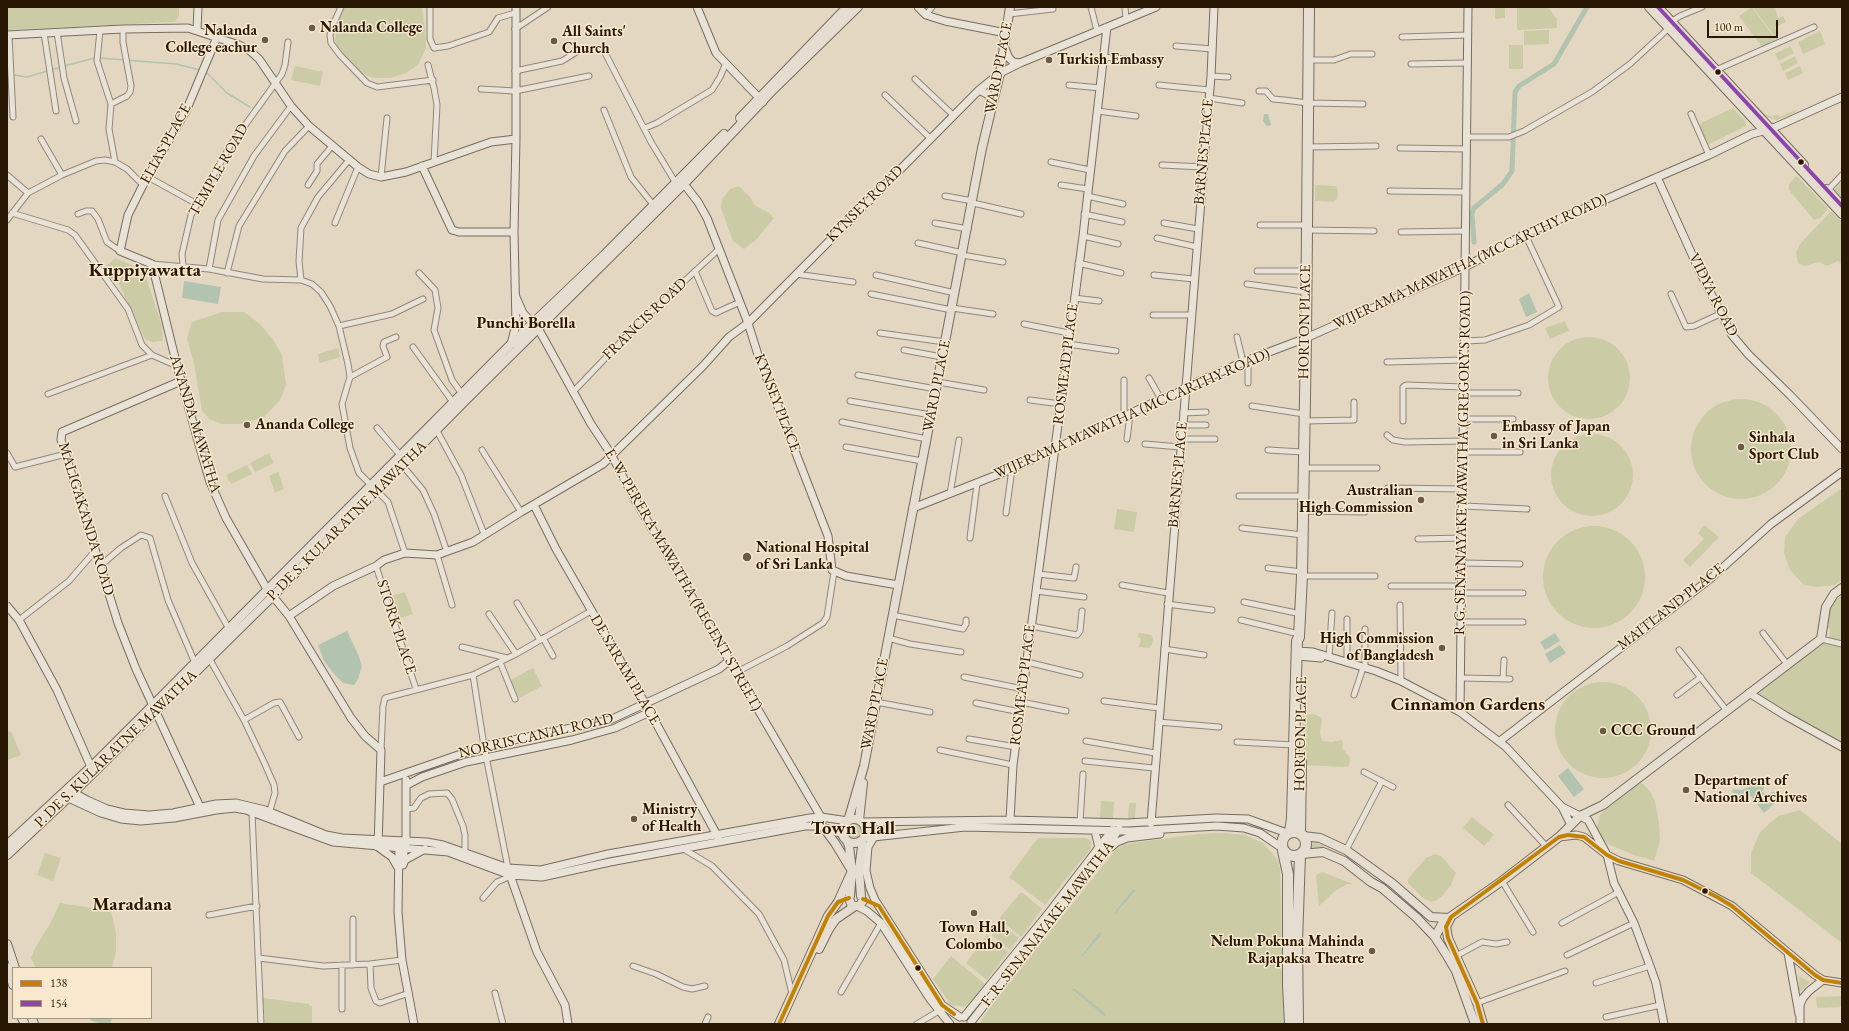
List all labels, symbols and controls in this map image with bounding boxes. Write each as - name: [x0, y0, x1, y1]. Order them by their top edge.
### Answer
- scale bar: [1709, 12, 1780, 38]
- place label: Nalanda College: [320, 19, 422, 37]
- text: 100 m: [1714, 19, 1743, 35]
- street label: WARD PLACE: [981, 21, 1017, 115]
- place label: Nalanda College eachur: [166, 22, 257, 57]
- marker: Nalanda College: [307, 23, 317, 33]
- place label: All Saints' Church: [562, 23, 626, 58]
- marker: Nalanda College eachur: [260, 35, 270, 45]
- marker: All Saints' Church: [549, 36, 559, 46]
- place label: Turkish Embassy: [1057, 51, 1164, 69]
- marker: Turkish Embassy: [1044, 55, 1054, 65]
- unlabelled marker: [1713, 67, 1723, 77]
- street label: BARNES PLACE: [1190, 98, 1218, 206]
- street label: ELIAS PLACE: [137, 101, 195, 187]
- street label: TEMPLE ROAD: [185, 121, 253, 219]
- unlabelled marker: [1796, 157, 1806, 167]
- street label: KYNSEY ROAD: [823, 162, 907, 246]
- street label: WIJERAMA MAWATHA (MCCARTHY ROAD): [1330, 190, 1610, 334]
- street label: VIDYA ROAD: [1684, 250, 1742, 340]
- district label: Kuppiyawatta: [89, 260, 201, 282]
- street label: HORTON PLACE: [1295, 264, 1315, 380]
- street label: FRANCIS ROAD: [599, 274, 691, 364]
- street label: R.G. SENANAYAKE MAWATHA (GREGORY'S ROAD): [1451, 291, 1475, 635]
- street label: ROSMEAD PLACE: [1050, 302, 1082, 426]
- district label: Punchi Borella: [477, 314, 575, 334]
- street label: WARD PLACE: [919, 339, 955, 433]
- street label: WIJERAMA MAWATHA (MCCARTHY ROAD): [991, 345, 1273, 483]
- street label: KYNSEY PLACE: [750, 351, 804, 455]
- street label: ANANDA MAWATHA: [165, 353, 225, 495]
- place label: Ananda College: [255, 416, 354, 434]
- place label: Embassy of Japan in Sri Lanka: [1502, 418, 1610, 453]
- marker: Ananda College: [242, 420, 252, 430]
- street label: BARNES PLACE: [1164, 421, 1192, 529]
- place label: Sinhala Sport Club: [1749, 429, 1819, 464]
- marker: Embassy of Japan in Sri Lanka: [1489, 431, 1499, 441]
- street label: P. DE S. KULARATNE MAWATHA: [263, 437, 431, 605]
- street label: MALIGAKANDA ROAD: [54, 440, 118, 598]
- marker: Sinhala Sport Club: [1736, 442, 1746, 452]
- street label: E. W. PERERA MAWATHA (REGENT STREET): [600, 446, 766, 714]
- place label: Australian High Commission: [1299, 482, 1413, 517]
- marker: Australian High Commission: [1416, 495, 1426, 505]
- place label: National Hospital of Sri Lanka: [756, 539, 869, 574]
- marker: National Hospital of Sri Lanka: [741, 551, 753, 563]
- street label: MAITLAND PLACE: [1614, 560, 1728, 654]
- street label: STORK PLACE: [372, 578, 420, 676]
- street label: DE SARAM PLACE: [586, 612, 664, 728]
- street label: ROSMEAD PLACE: [1007, 623, 1039, 747]
- place label: High Commission of Bangladesh: [1320, 630, 1434, 665]
- marker: High Commission of Bangladesh: [1437, 643, 1447, 653]
- street label: WARD PLACE: [857, 657, 893, 751]
- street label: P. DE S. KULARATNE MAWATHA: [31, 666, 201, 832]
- street label: HORTON PLACE: [1291, 676, 1311, 792]
- district label: Cinnamon Gardens: [1391, 694, 1545, 716]
- street label: NORRIS CANAL ROAD: [457, 709, 615, 763]
- place label: CCC Ground: [1611, 722, 1696, 740]
- marker: CCC Ground: [1598, 726, 1608, 736]
- place label: Department of National Archives: [1694, 772, 1807, 807]
- marker: Department of National Archives: [1681, 785, 1691, 795]
- place label: Ministry of Health: [642, 801, 701, 836]
- marker: Ministry of Health: [629, 814, 639, 824]
- district label: Town Hall: [811, 818, 895, 840]
- street label: F. R. SENANAYAKE MAWATHA: [978, 838, 1118, 1010]
- unlabelled marker: [1700, 886, 1710, 896]
- district label: Maradana: [92, 894, 172, 916]
- marker: Town Hall, Colombo: [969, 908, 979, 918]
- place label: Town Hall, Colombo: [939, 919, 1009, 954]
- place label: Nelum Pokuna Mahinda Rajapaksa Theatre: [1211, 933, 1364, 968]
- marker: Nelum Pokuna Mahinda Rajapaksa Theatre: [1367, 946, 1377, 956]
- unlabelled marker: [913, 963, 923, 973]
- legend: [12, 967, 152, 1019]
- text: 138: [50, 975, 67, 991]
- text: 154: [50, 995, 67, 1011]

